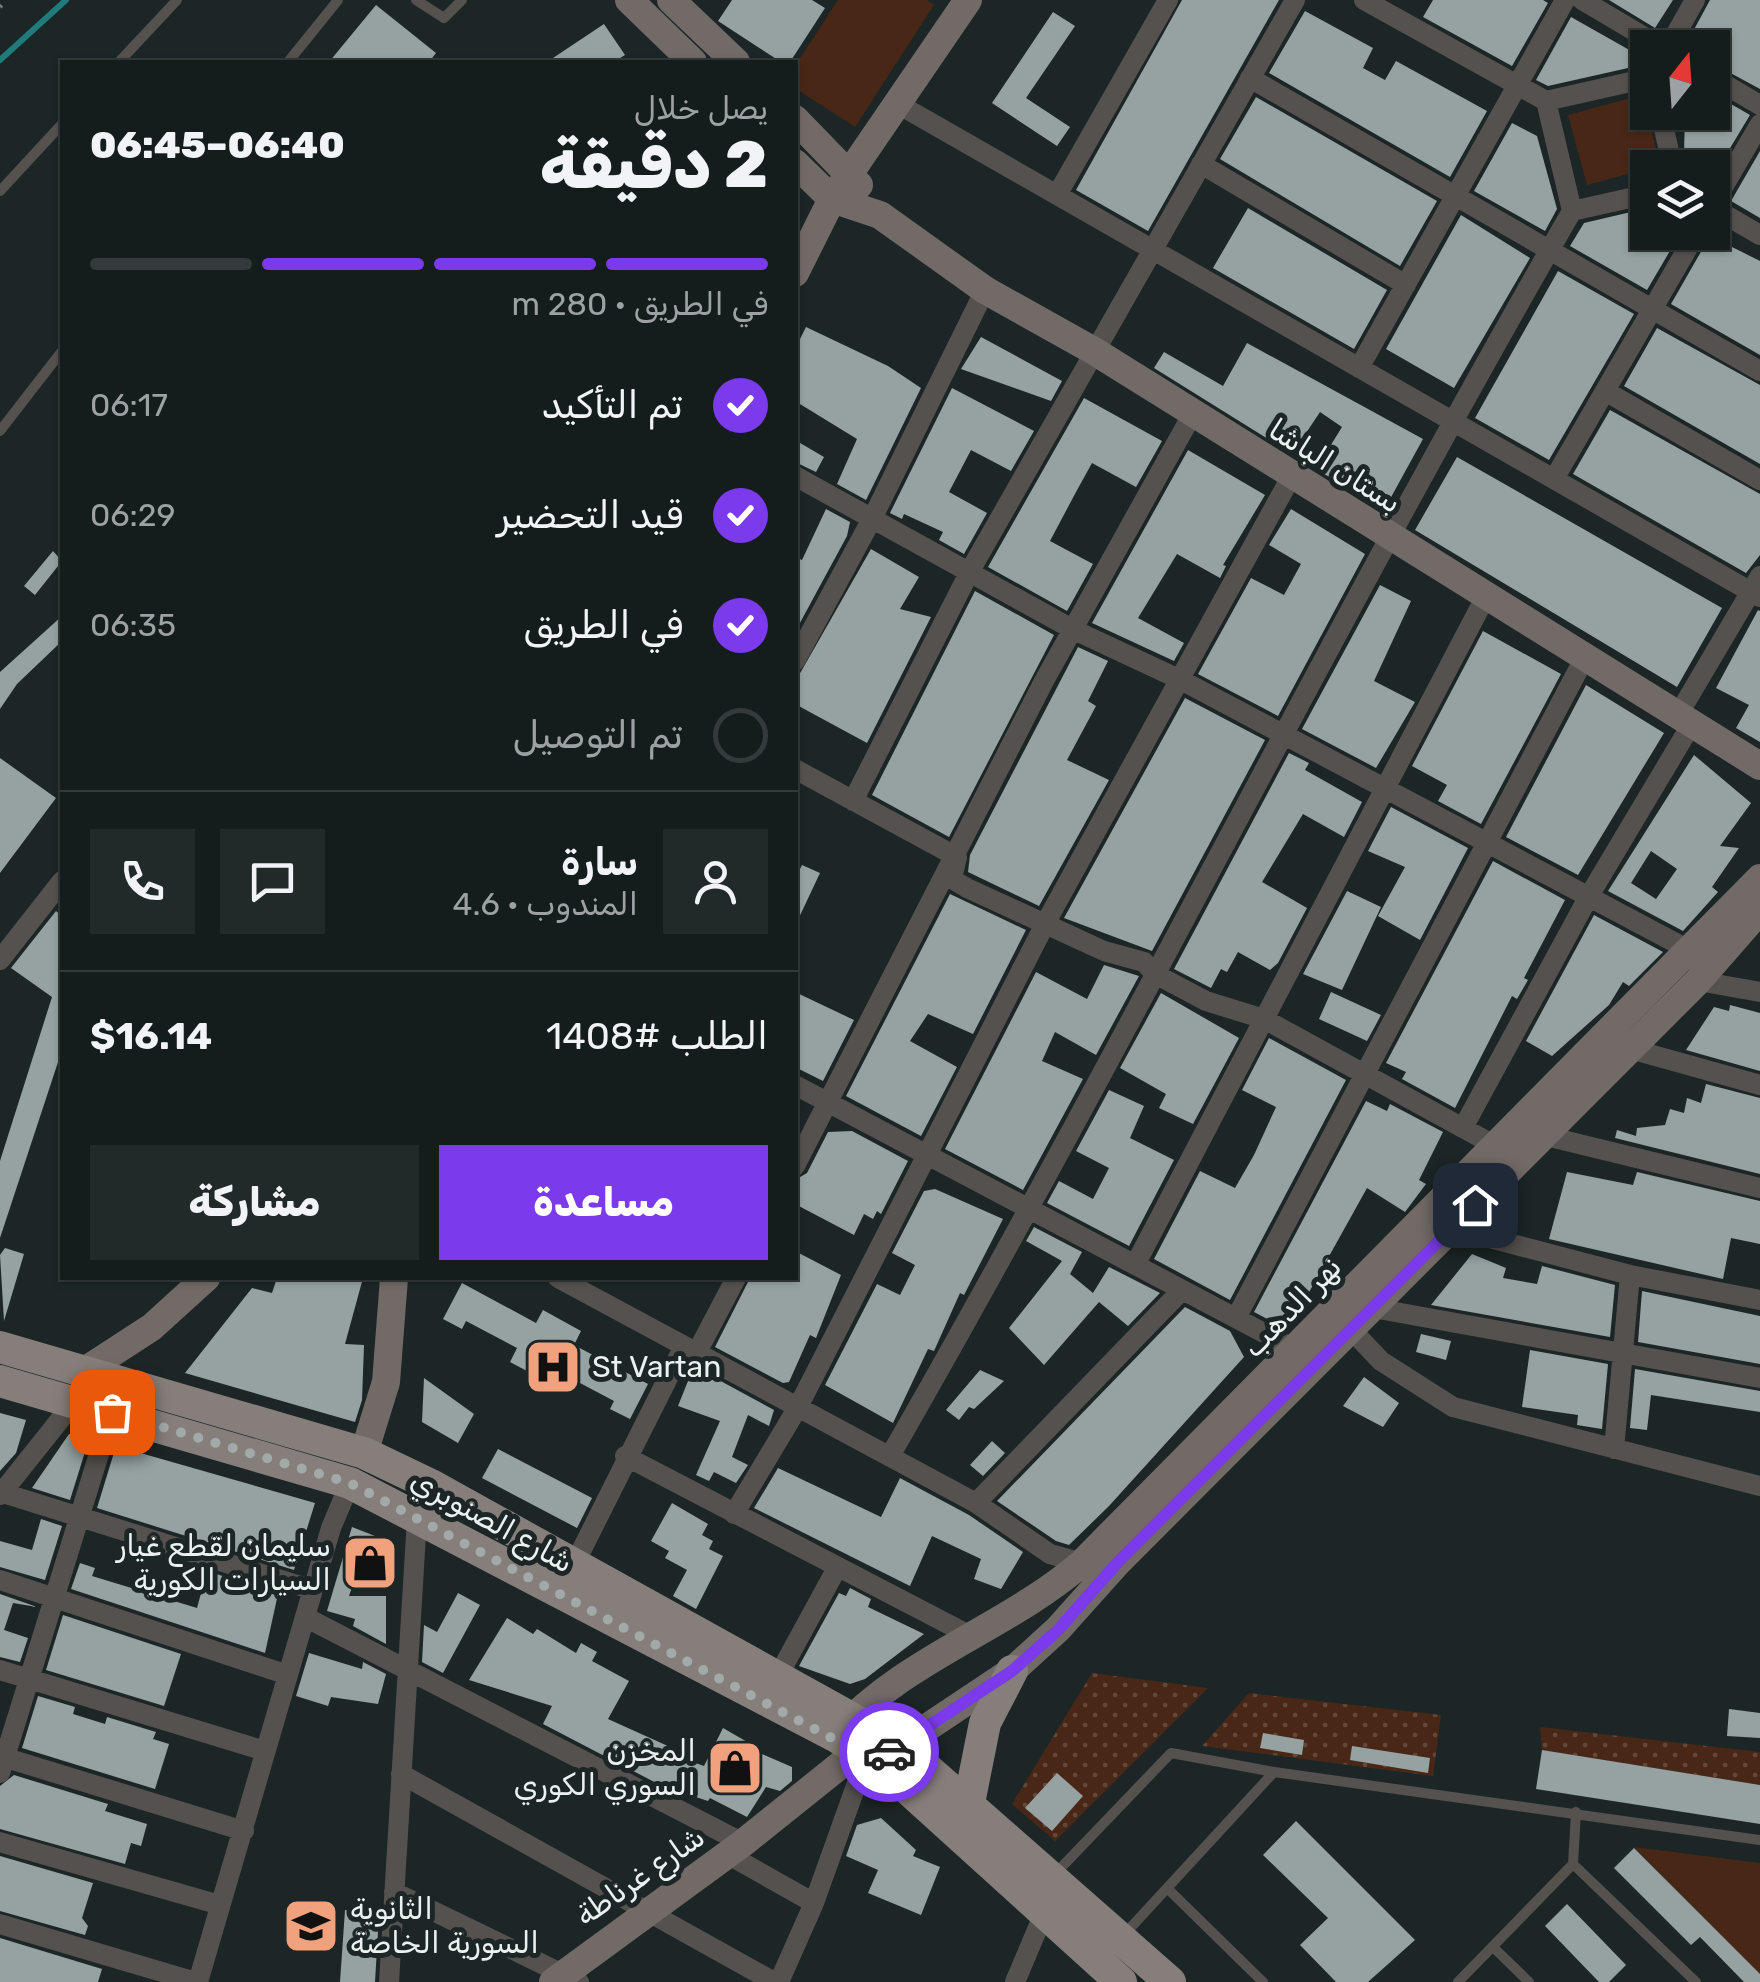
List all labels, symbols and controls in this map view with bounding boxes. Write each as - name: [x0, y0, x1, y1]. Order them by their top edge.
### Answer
- north arrow: [1630, 30, 1730, 130]
- map controls: [1630, 30, 1730, 250]
- text: يصل خلال: [634, 89, 768, 127]
- text: 06:40–06:45: [90, 122, 345, 168]
- text: 2 دقيقة: [540, 126, 768, 203]
- button: layers: [1630, 150, 1730, 250]
- text: في الطريق · 280 m: [512, 285, 768, 323]
- icon: check: [713, 378, 768, 433]
- text: تم التأكيد: [541, 382, 683, 428]
- text: 06:17: [90, 386, 168, 424]
- street label: بستان الباشا: [1262, 411, 1408, 521]
- icon: check: [713, 488, 768, 543]
- text: قيد التحضير: [497, 492, 683, 538]
- text: 06:29: [90, 496, 176, 534]
- icon: check: [713, 598, 768, 653]
- text: في الطريق: [523, 602, 683, 648]
- text: 06:35: [90, 606, 176, 644]
- text: تم التوصيل: [513, 712, 683, 758]
- button: phone: [90, 829, 195, 934]
- button: chat: [220, 829, 325, 934]
- button: person: [663, 829, 768, 934]
- text: سارة: [561, 839, 638, 885]
- text: المندوب · 4.6: [453, 885, 638, 923]
- text: $16.14: [90, 1013, 212, 1059]
- text: الطلب #1408: [546, 1013, 768, 1059]
- button: مشاركة: [90, 1145, 419, 1260]
- button: مساعدة: [439, 1145, 768, 1260]
- pin: [1433, 1163, 1518, 1248]
- icon: home: [1448, 1178, 1503, 1233]
- street label: نهر الدهب: [1235, 1249, 1349, 1365]
- hospital icon: St Vartan: [523, 1337, 583, 1397]
- place label: St Vartan: [592, 1349, 721, 1385]
- pin: [70, 1370, 155, 1455]
- icon: bag: [85, 1385, 140, 1440]
- street label: شارع الصنوبري: [403, 1462, 580, 1583]
- place label: سليمان لقطع غيار السيارات الكورية: [115, 1528, 331, 1598]
- shop icon: سليمان لقطع غيار السيارات الكورية: [340, 1533, 400, 1593]
- courier: [839, 1702, 939, 1802]
- icon: car: [862, 1725, 917, 1780]
- place label: المخزن السوري الكوري: [513, 1733, 696, 1806]
- shop icon: المخزن السوري الكوري: [705, 1738, 765, 1798]
- street label: شارع غرناطة: [569, 1818, 713, 1935]
- place label: الثانوية السورية الخاصة: [350, 1891, 539, 1961]
- school or university icon: الثانوية السورية الخاصة: [281, 1896, 341, 1956]

